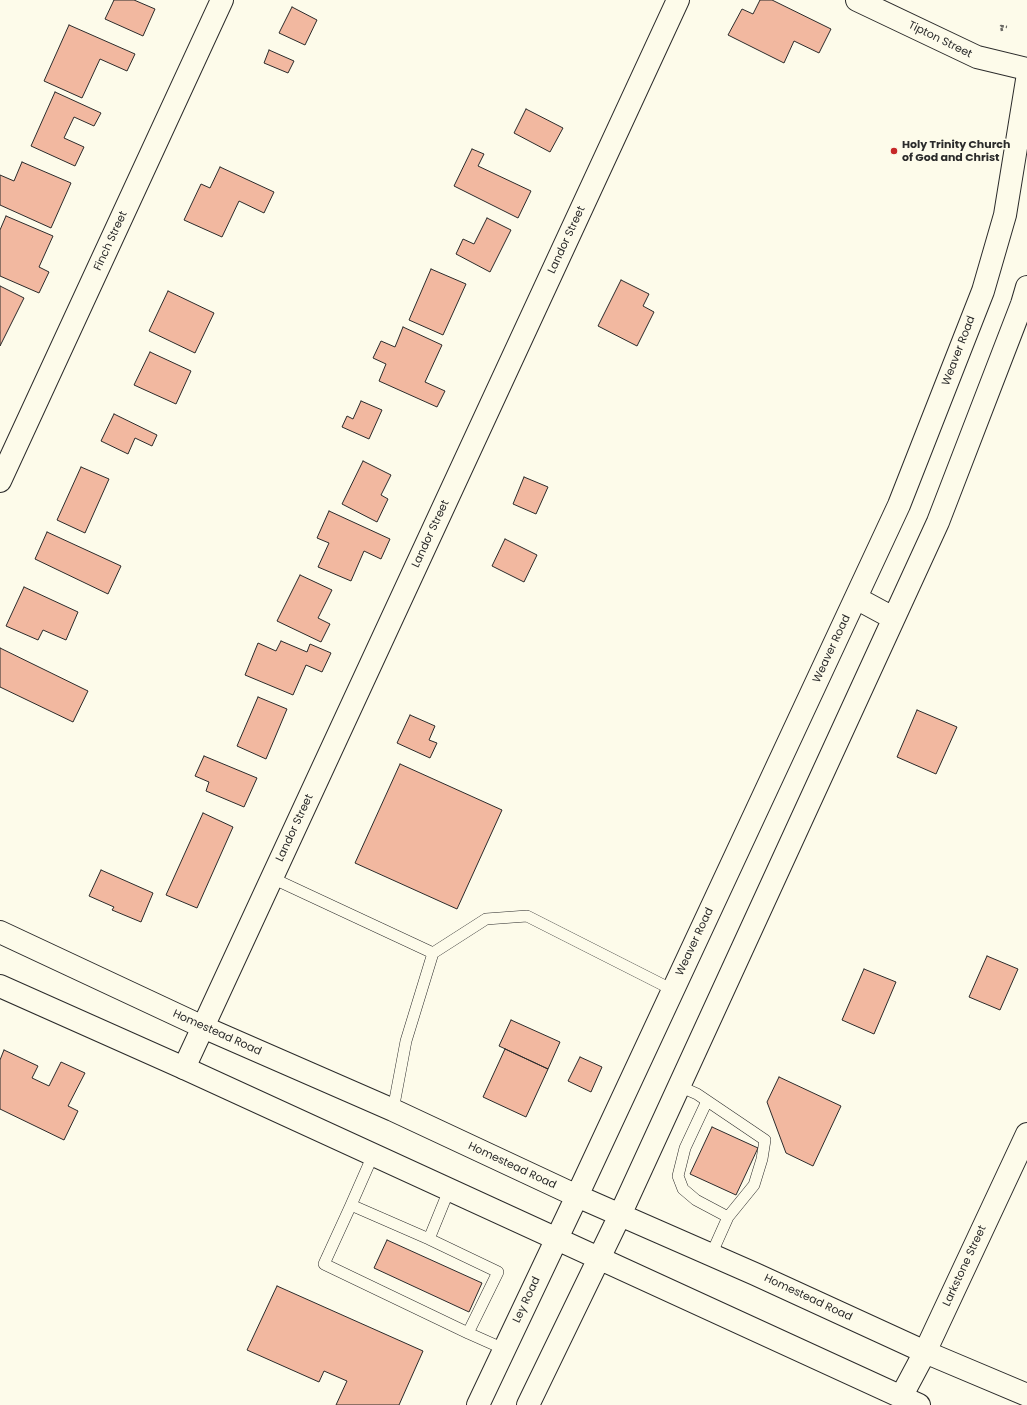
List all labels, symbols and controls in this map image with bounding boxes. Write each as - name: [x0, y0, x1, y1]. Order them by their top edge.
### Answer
- street label: Tipton Street: [906, 19, 974, 61]
- place label: Holy Trinity Church of God and Christ: [902, 138, 1010, 164]
- marker: Holy Trinity Church of God and Christ: [889, 146, 899, 156]
- street label: Landor Street: [546, 204, 588, 276]
- street label: Finch Street: [91, 209, 131, 273]
- street label: Weaver Road: [940, 314, 978, 388]
- street label: Landor Street: [410, 498, 452, 570]
- street label: Weaver Road: [810, 613, 854, 685]
- street label: Landor Street: [274, 792, 316, 864]
- street label: Weaver Road: [673, 906, 717, 978]
- street label: Homestead Road: [171, 1007, 263, 1059]
- street label: Homestead Road: [466, 1140, 558, 1192]
- street label: Larkstone Street: [940, 1223, 990, 1309]
- street label: Homestead Road: [762, 1272, 854, 1324]
- street label: Ley Road: [511, 1275, 543, 1325]

